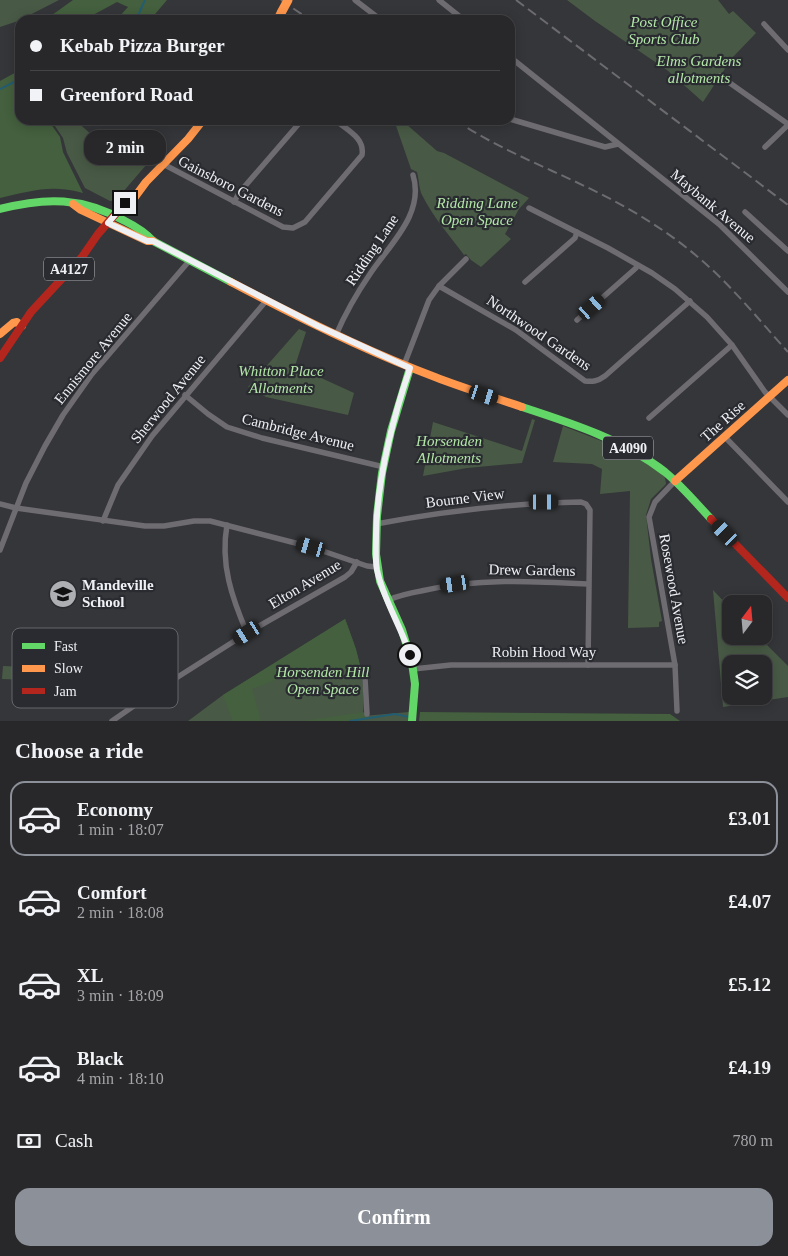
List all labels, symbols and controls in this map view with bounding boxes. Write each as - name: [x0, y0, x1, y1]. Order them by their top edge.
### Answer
- park label: Post Office Sports Club: [628, 14, 700, 47]
- text: Kebab Pizza Burger: [60, 35, 225, 56]
- park label: Elms Gardens allotments: [656, 53, 742, 86]
- text: Greenford Road: [60, 84, 193, 105]
- callout: 2 min: [84, 130, 166, 166]
- text: 2 min: [106, 139, 144, 156]
- street label: Gainsboro Gardens: [176, 152, 287, 220]
- street label: Maybank Avenue: [668, 166, 759, 246]
- route end: [114, 192, 136, 214]
- park label: Ridding Lane Open Space: [435, 195, 518, 228]
- street label: Ridding Lane: [342, 211, 402, 288]
- road number: A4127: [44, 258, 94, 280]
- car: [575, 291, 608, 323]
- street label: Northwood Gardens: [484, 292, 594, 374]
- street label: Ennismore Avenue: [51, 309, 135, 407]
- street label: Sherwood Avenue: [127, 351, 209, 447]
- park label: Whitton Place Allotments: [238, 363, 324, 396]
- car: [467, 383, 500, 407]
- street label: The Rise: [698, 397, 749, 445]
- street label: Cambridge Avenue: [240, 410, 356, 454]
- park label: Horsenden Allotments: [415, 433, 482, 466]
- road number: A4090: [603, 436, 653, 459]
- street label: Bourne View: [425, 485, 505, 511]
- car: [529, 495, 559, 510]
- car: [709, 517, 740, 549]
- street label: Rosewood Avenue: [656, 533, 692, 646]
- car: [294, 536, 327, 558]
- street label: Elton Avenue: [266, 556, 344, 612]
- street label: Drew Gardens: [488, 561, 576, 579]
- car: [439, 574, 470, 594]
- place label: Mandeville School: [82, 577, 154, 610]
- school or university icon: Mandeville School: [48, 579, 78, 609]
- north arrow: [722, 595, 772, 645]
- map controls: [722, 595, 772, 705]
- car: [230, 619, 263, 647]
- legend: [12, 628, 178, 708]
- text: Fast: [54, 639, 77, 654]
- route start: [399, 644, 421, 666]
- street label: Robin Hood Way: [492, 644, 597, 660]
- button: layers: [722, 655, 772, 705]
- text: Slow: [54, 661, 84, 676]
- park label: Horsenden Hill Open Space: [276, 664, 369, 697]
- text: Jam: [54, 684, 77, 699]
- text: Choose a ride: [15, 738, 143, 763]
- icon: car: [17, 796, 62, 841]
- text: Economy: [77, 799, 153, 820]
- text: £3.01: [728, 808, 771, 829]
- text: 1 min · 18:07: [77, 821, 164, 838]
- icon: car: [17, 879, 62, 924]
- text: Comfort: [77, 882, 147, 903]
- text: £4.07: [728, 891, 771, 912]
- text: 2 min · 18:08: [77, 904, 164, 921]
- icon: car: [17, 962, 62, 1007]
- text: XL: [77, 965, 103, 986]
- text: £5.12: [728, 974, 771, 995]
- text: 3 min · 18:09: [77, 987, 164, 1004]
- icon: car: [17, 1045, 62, 1090]
- text: Black: [77, 1048, 123, 1069]
- text: £4.19: [728, 1057, 771, 1078]
- text: 4 min · 18:10: [77, 1070, 164, 1087]
- icon: cash: [15, 1127, 43, 1155]
- text: Cash: [55, 1130, 93, 1151]
- text: 780 m: [733, 1132, 773, 1149]
- button: Confirm: [15, 1188, 773, 1246]

